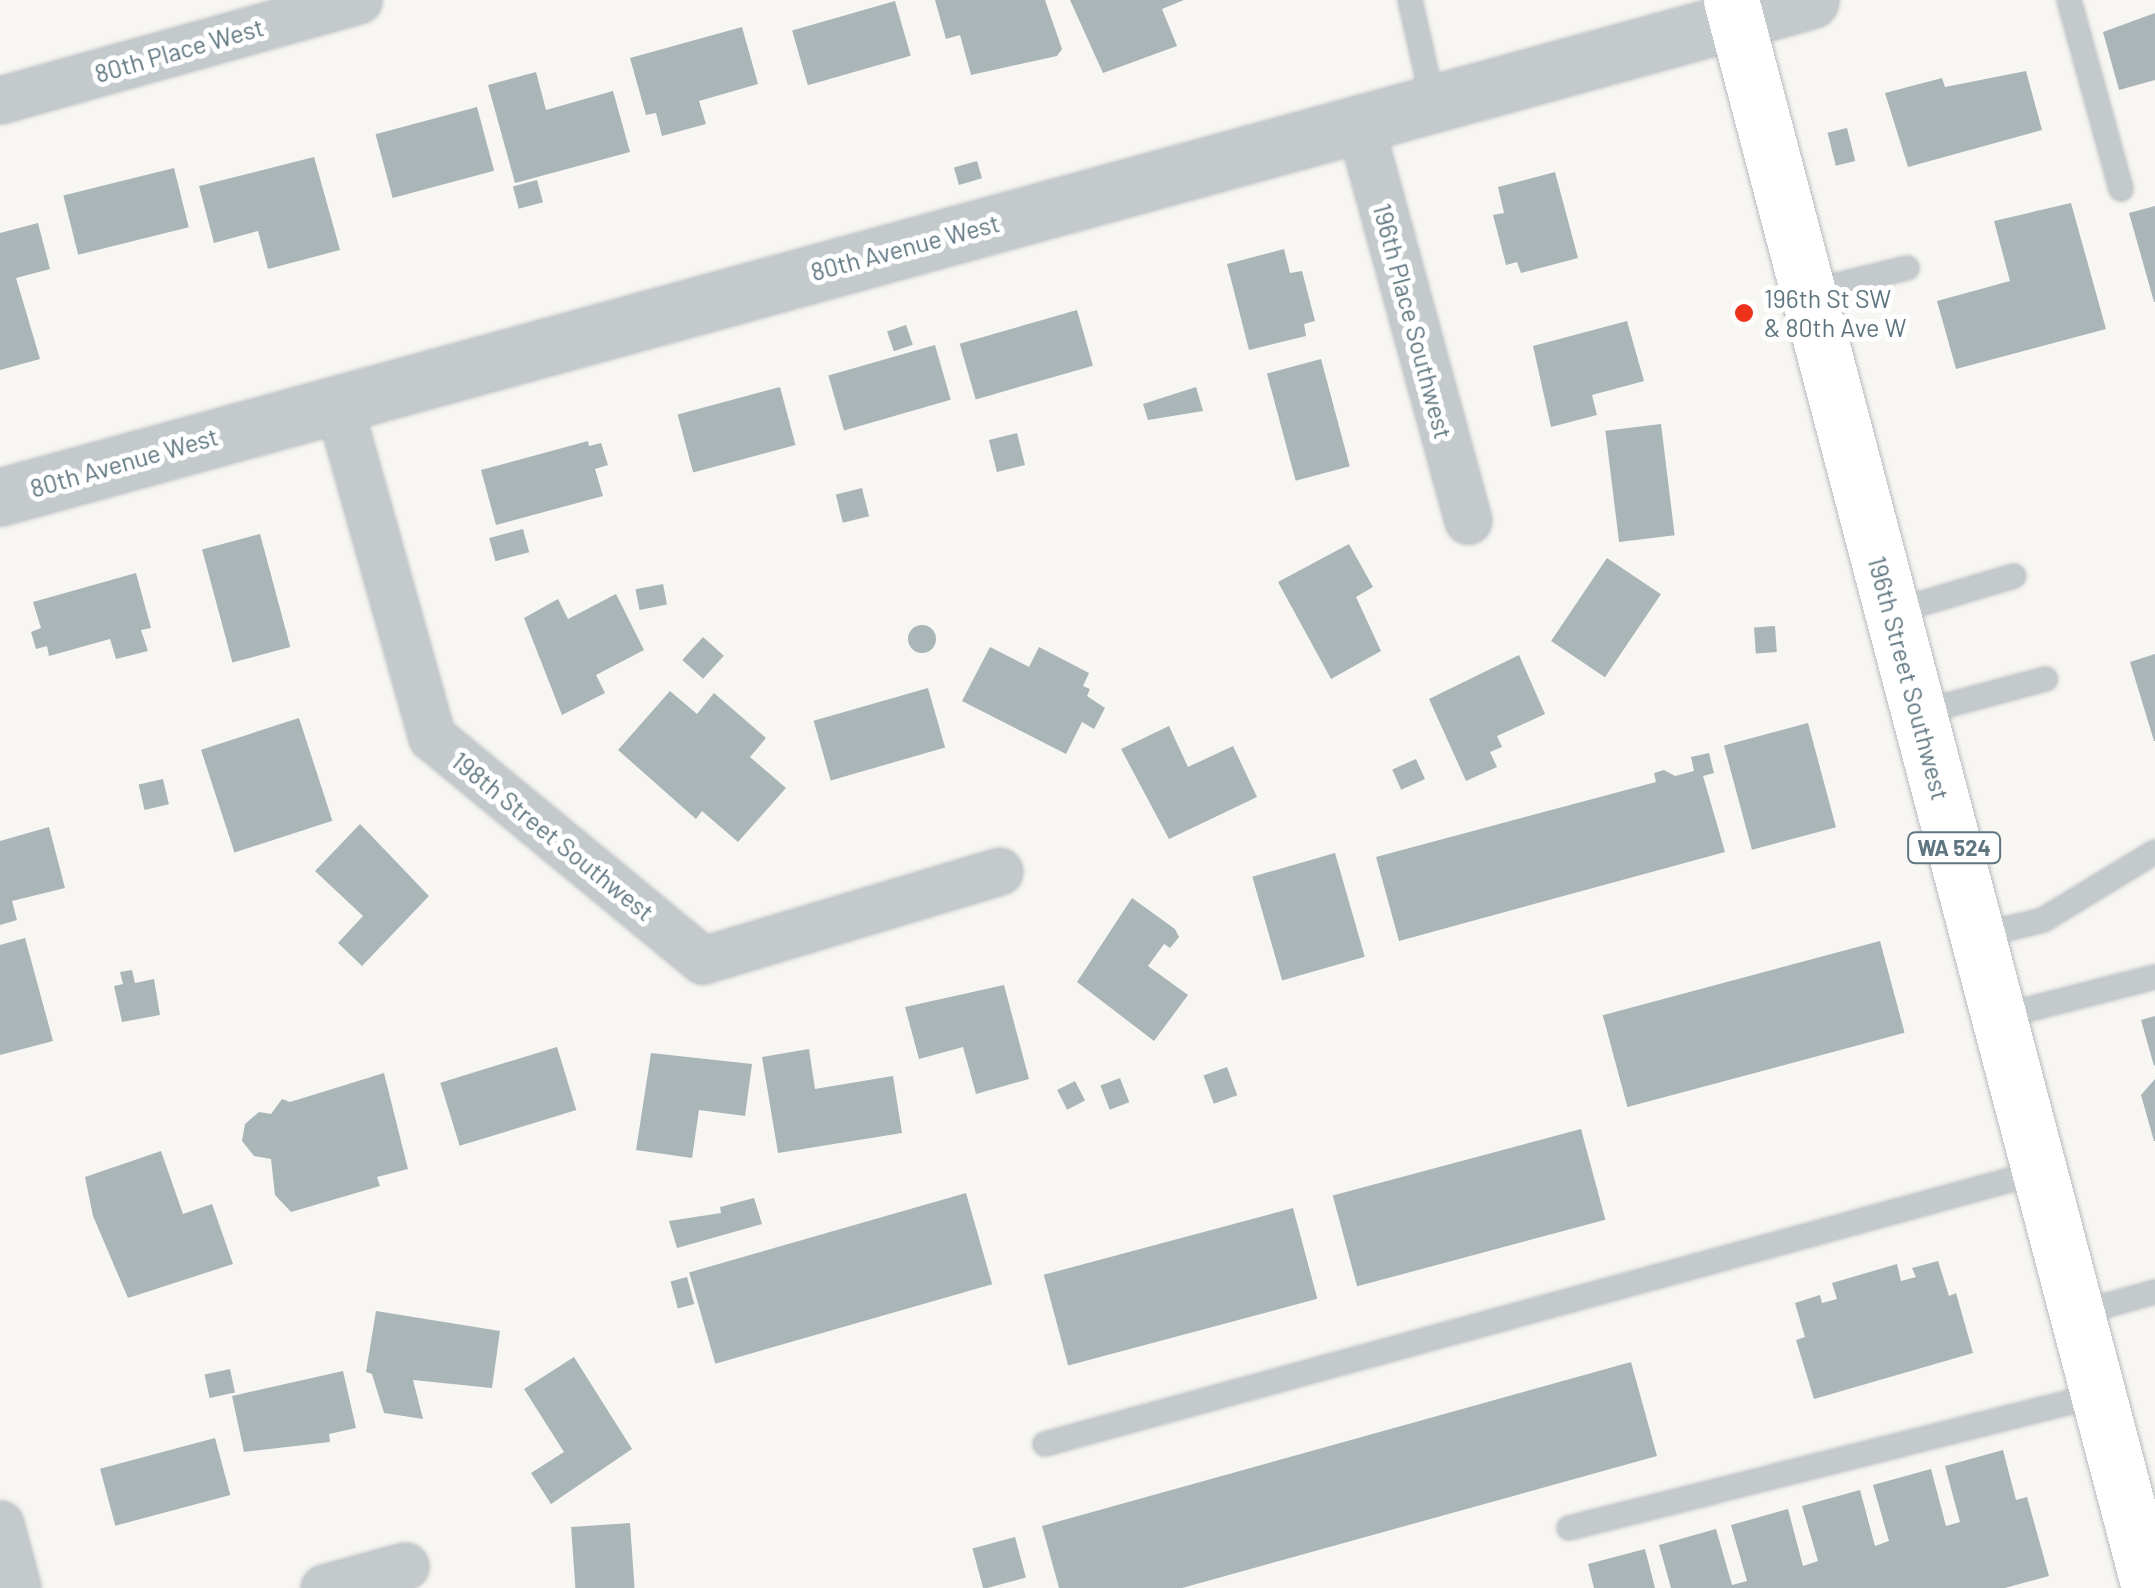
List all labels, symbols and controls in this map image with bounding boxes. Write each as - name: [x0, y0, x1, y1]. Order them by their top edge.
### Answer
- street label: 80th Place West: [91, 12, 267, 88]
- street label: 196th Place Southwest: [1367, 200, 1459, 442]
- street label: 80th Avenue West: [807, 207, 1003, 287]
- place label: 196th St SW & 80th Ave W: [1764, 284, 1906, 343]
- marker: 196th St SW & 80th Ave W: [1733, 302, 1755, 324]
- street label: 80th Avenue West: [27, 421, 221, 503]
- street label: 196th Street Southwest: [1862, 553, 1956, 803]
- street label: 198th Street Southwest: [446, 745, 660, 927]
- road number: WA 524: [1906, 831, 2002, 865]

